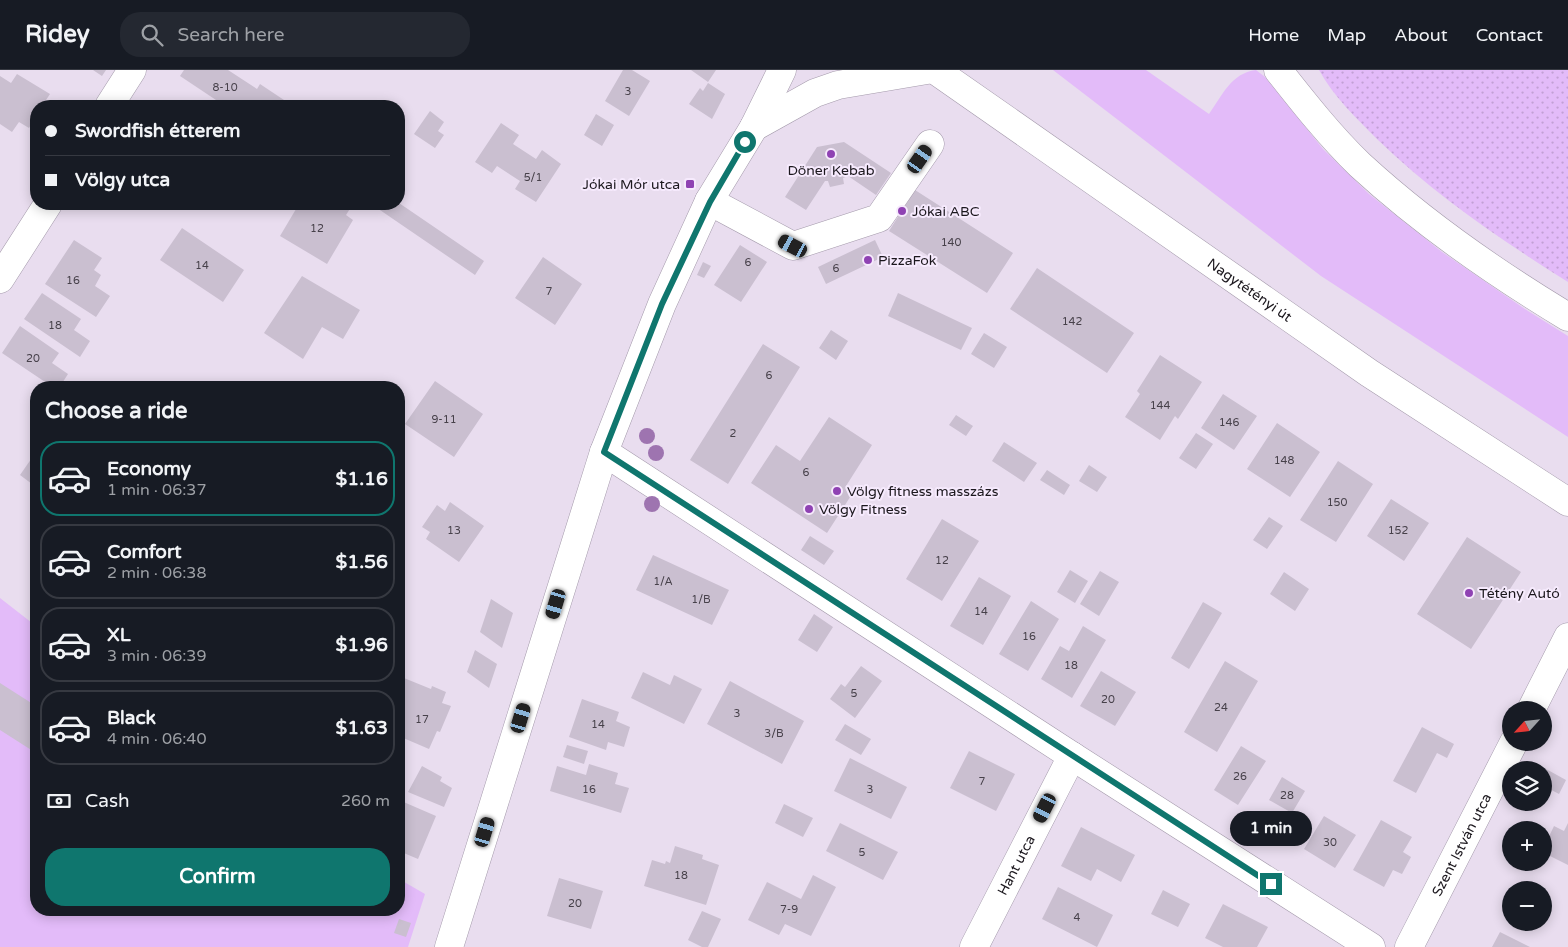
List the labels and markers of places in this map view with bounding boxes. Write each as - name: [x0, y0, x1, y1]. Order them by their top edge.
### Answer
- marker: Döner Kebab: [825, 148, 837, 160]
- place label: Döner Kebab: [787, 162, 875, 179]
- place label: Jókai Mór utca: [583, 176, 680, 193]
- marker: Jókai Mór utca: [684, 178, 696, 190]
- place label: Jókai ABC: [912, 203, 980, 220]
- marker: Jókai ABC: [896, 205, 908, 217]
- place label: PizzaFok: [878, 252, 937, 269]
- marker: PizzaFok: [862, 254, 874, 266]
- place label: Völgy fitness masszázs: [847, 483, 999, 500]
- marker: Völgy fitness masszázs: [831, 485, 843, 497]
- place label: Völgy Fitness: [819, 501, 907, 518]
- marker: Völgy Fitness: [803, 503, 815, 515]
- place label: Tétény Autó: [1479, 585, 1560, 602]
- marker: Tétény Autó: [1463, 587, 1475, 599]

